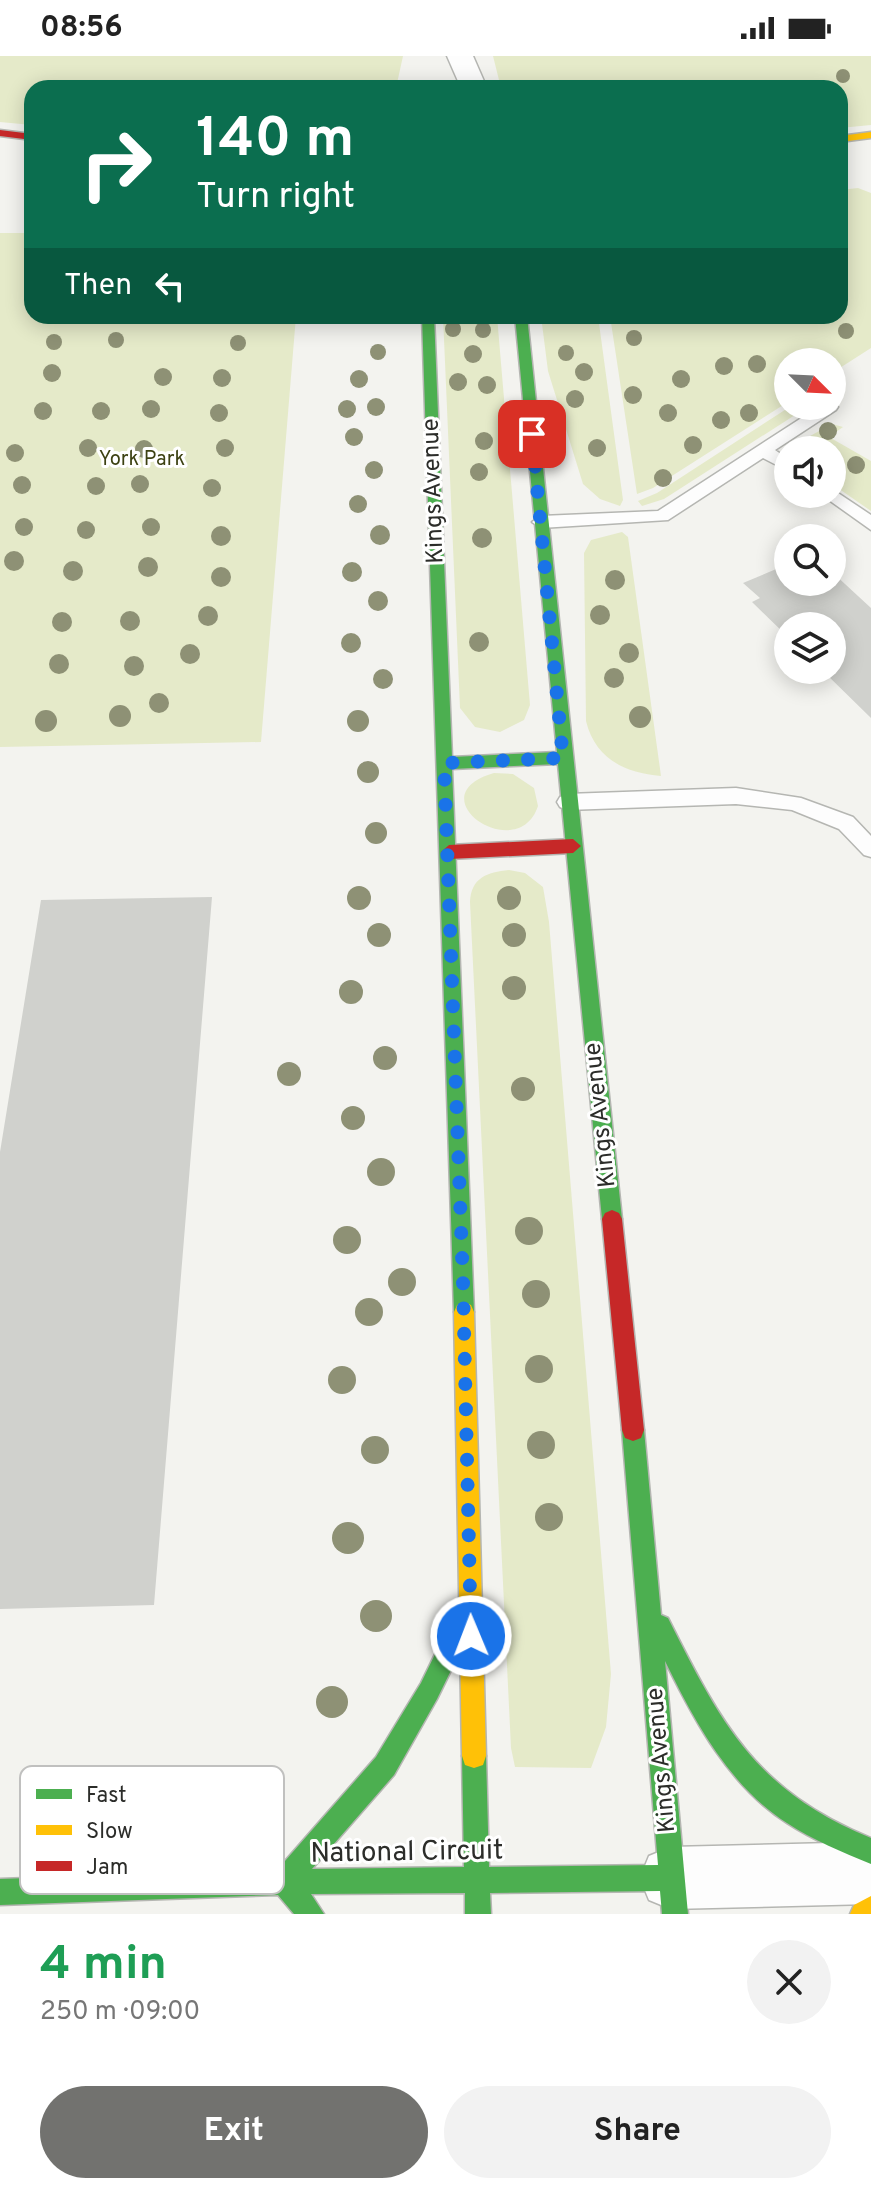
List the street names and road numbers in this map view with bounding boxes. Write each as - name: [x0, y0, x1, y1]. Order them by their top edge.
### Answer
- street label: Kings Avenue: [416, 418, 452, 564]
- street label: Kings Avenue: [578, 1041, 624, 1189]
- street label: Kings Avenue: [641, 1686, 683, 1834]
- street label: National Circuit: [310, 1833, 504, 1873]

